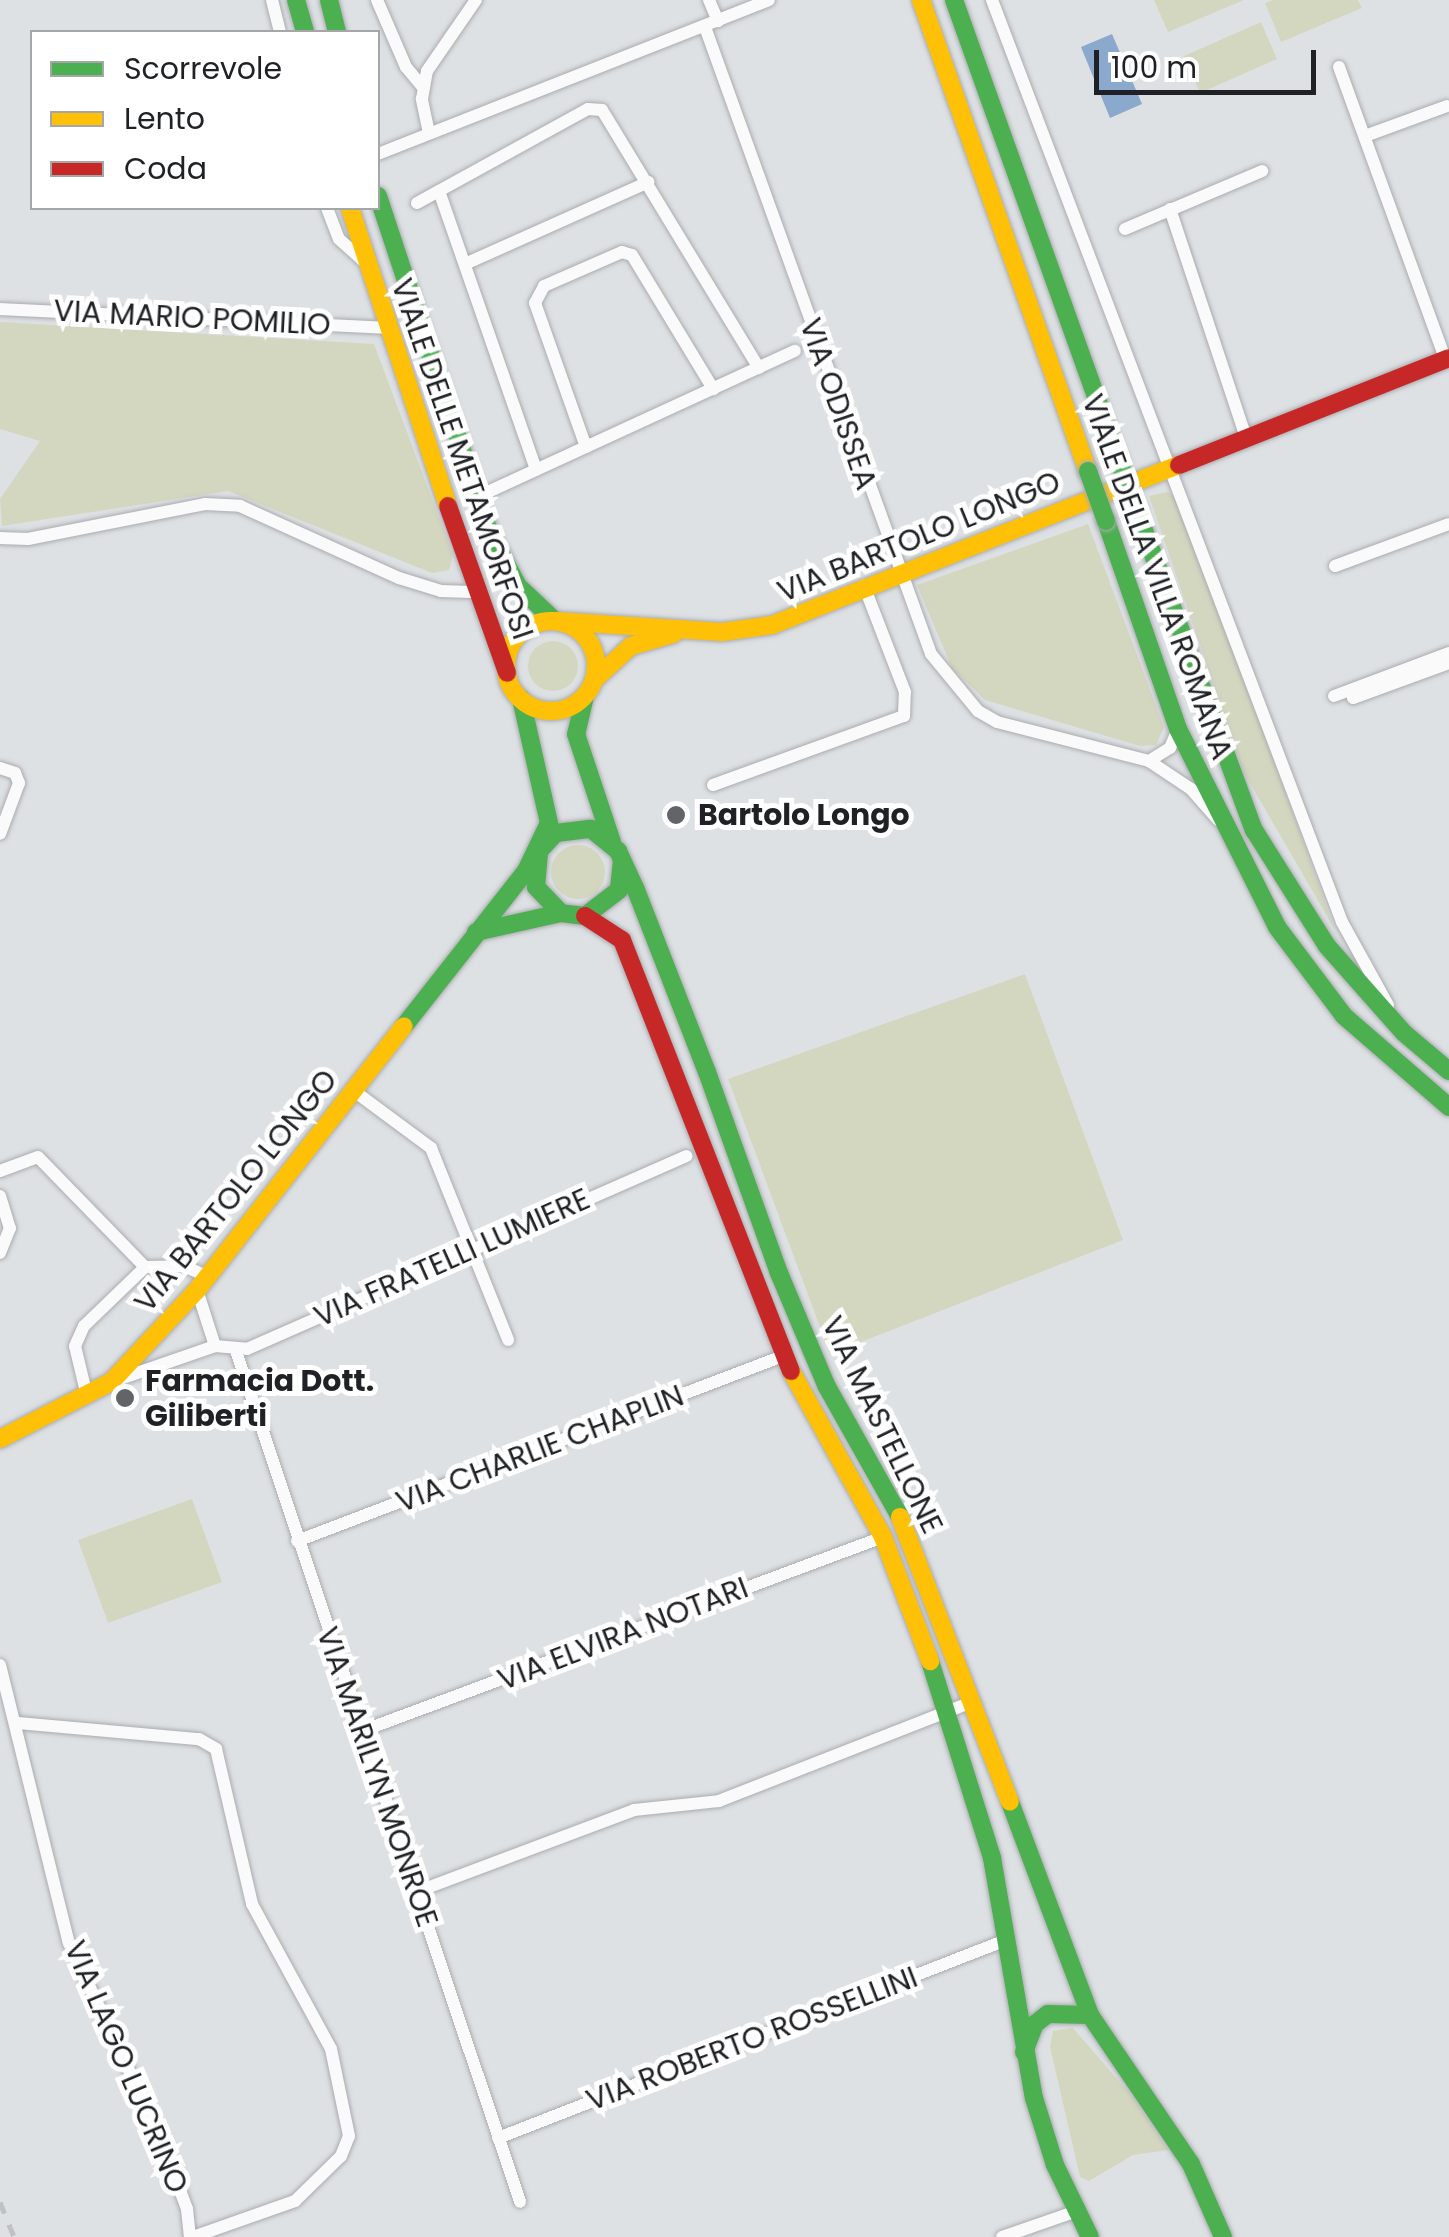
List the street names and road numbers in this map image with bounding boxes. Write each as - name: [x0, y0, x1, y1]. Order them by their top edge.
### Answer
- street label: VIALE DELLE METAMORFOSI: [383, 274, 541, 644]
- street label: VIA MARIO POMILIO: [53, 293, 331, 343]
- street label: VIA ODISSEA: [792, 314, 884, 494]
- street label: VIALE DELLA VILLA ROMANA: [1074, 389, 1240, 765]
- street label: VIA BARTOLO LONGO: [772, 464, 1066, 610]
- street label: VIA BARTOLO LONGO: [127, 1062, 345, 1320]
- street label: VIA FRATELLI LUMIERE: [309, 1181, 595, 1335]
- street label: VIA MASTELLONE: [814, 1311, 950, 1539]
- street label: VIA CHARLIE CHAPLIN: [391, 1378, 689, 1520]
- street label: VIA ELVIRA NOTARI: [493, 1570, 753, 1698]
- street label: VIA MARILYN MONROE: [309, 1622, 445, 1932]
- street label: VIA LAGO LUCRINO: [57, 1935, 195, 2199]
- street label: VIA ROBERTO ROSSELLINI: [581, 1959, 923, 2119]

